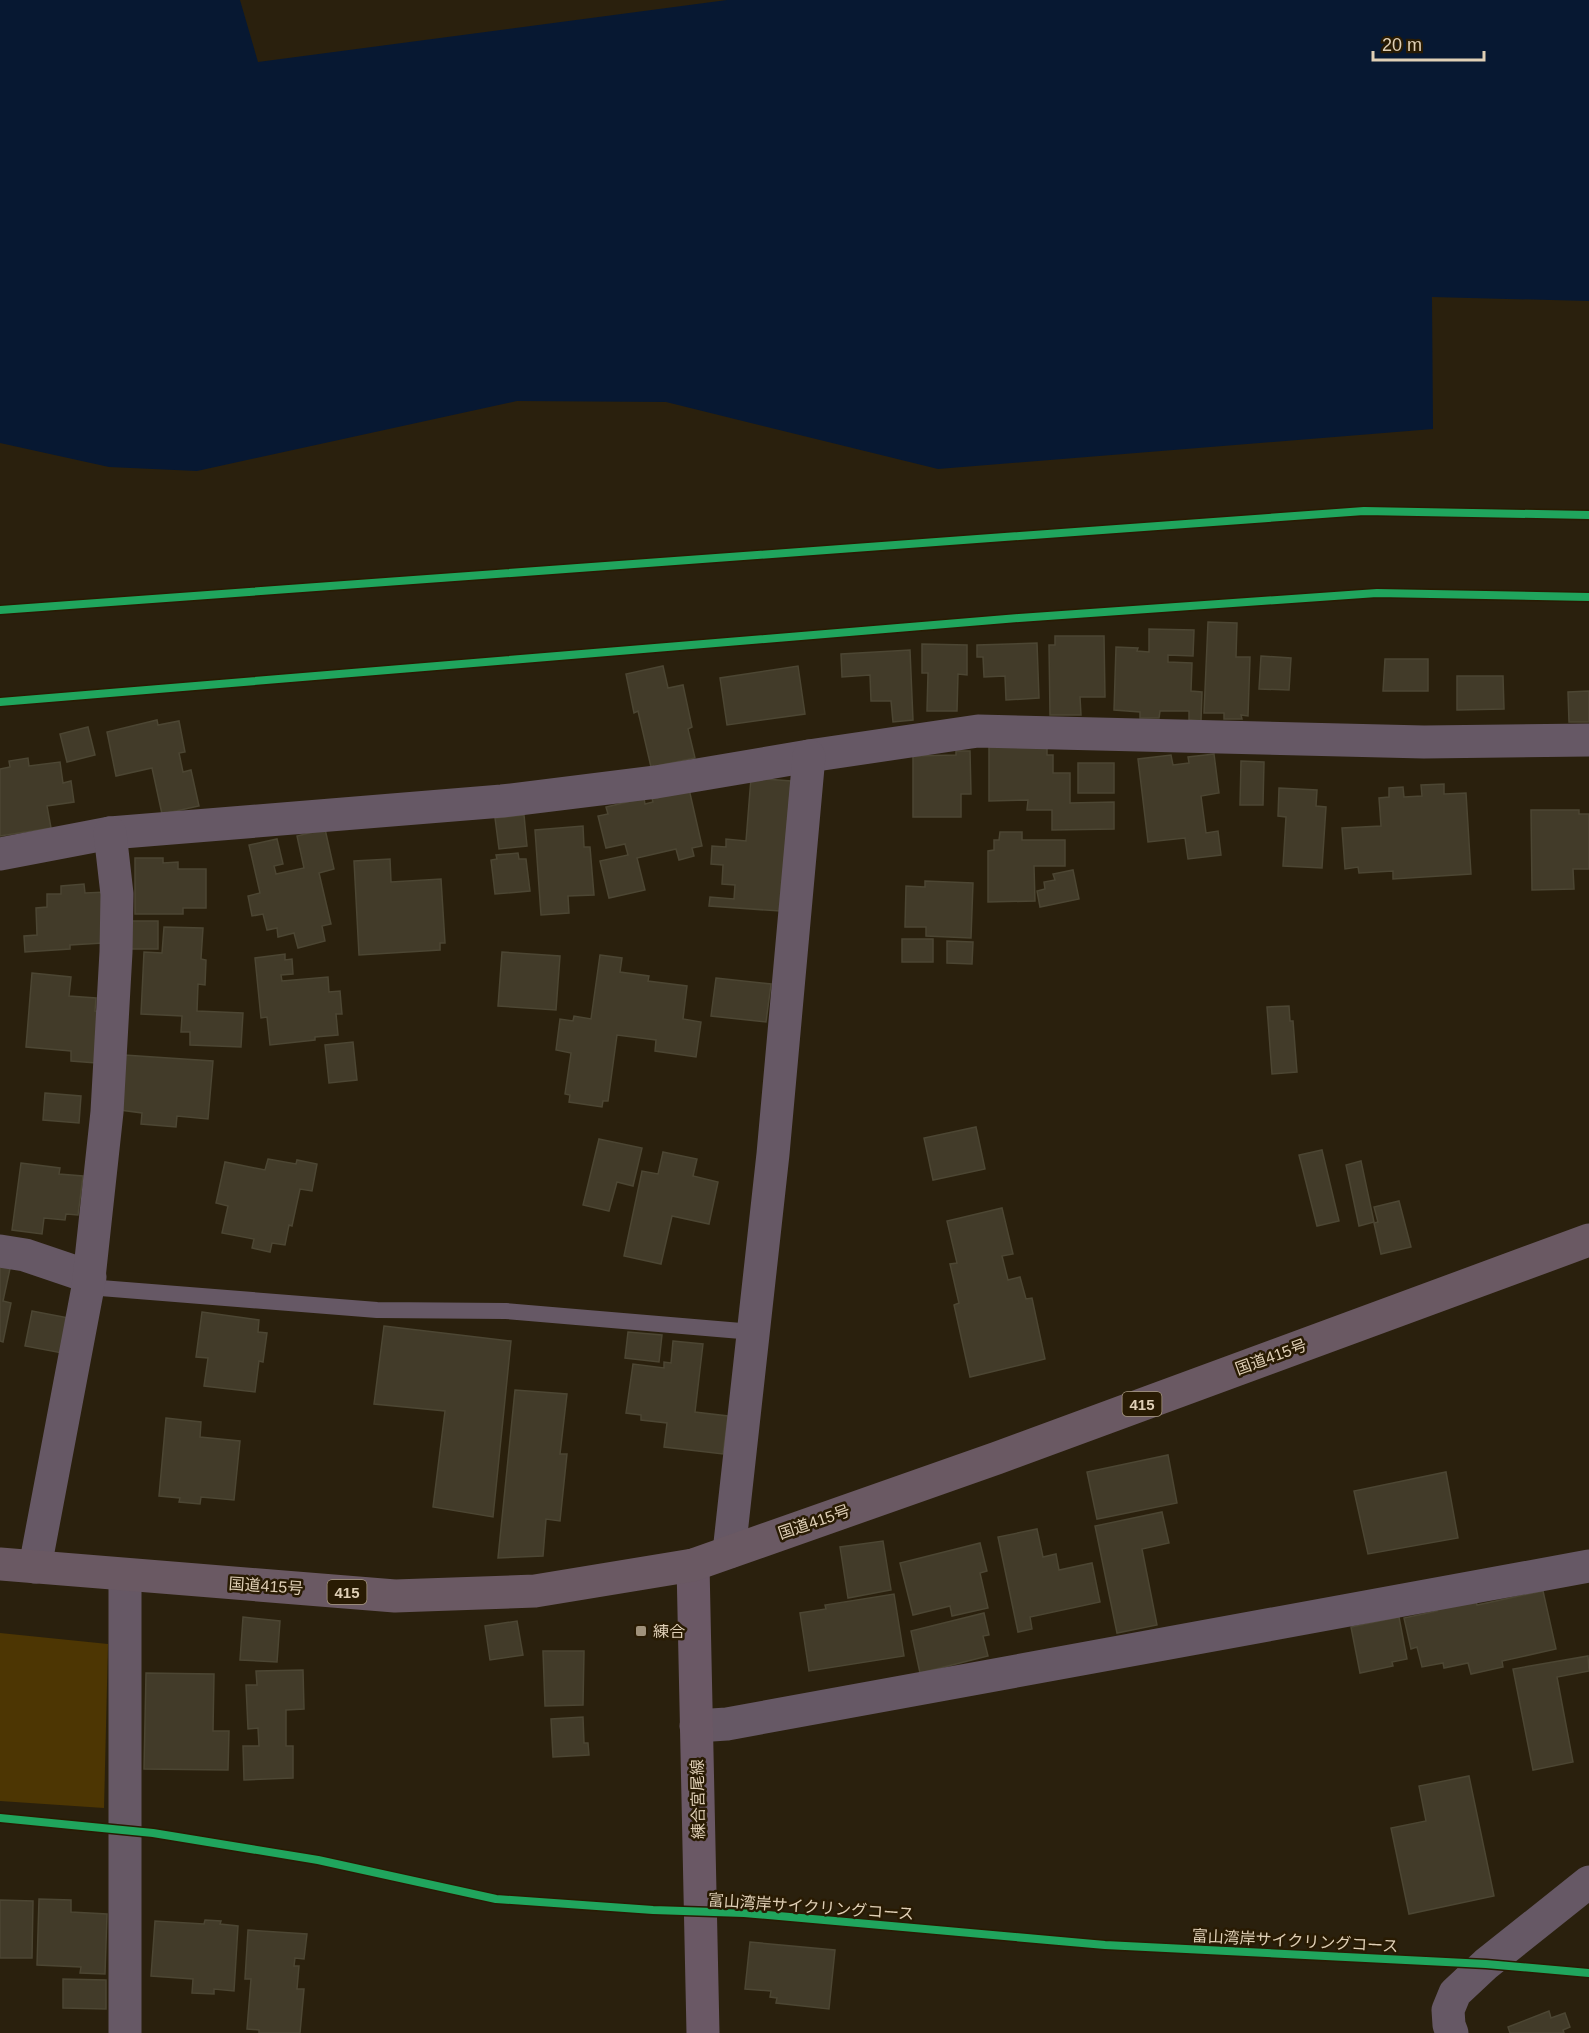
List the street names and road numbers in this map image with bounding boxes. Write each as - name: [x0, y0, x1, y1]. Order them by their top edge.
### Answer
- street label: 国道415号: [1233, 1336, 1309, 1378]
- road number: 415: [1122, 1392, 1162, 1416]
- street label: 国道415号: [776, 1502, 852, 1542]
- street label: 国道415号: [228, 1575, 304, 1597]
- road number: 415: [328, 1580, 366, 1604]
- street label: 練合宮尾線: [689, 1759, 707, 1839]
- street label: 富山湾岸サイクリングコース: [707, 1891, 915, 1923]
- street label: 富山湾岸サイクリングコース: [1191, 1927, 1399, 1955]

